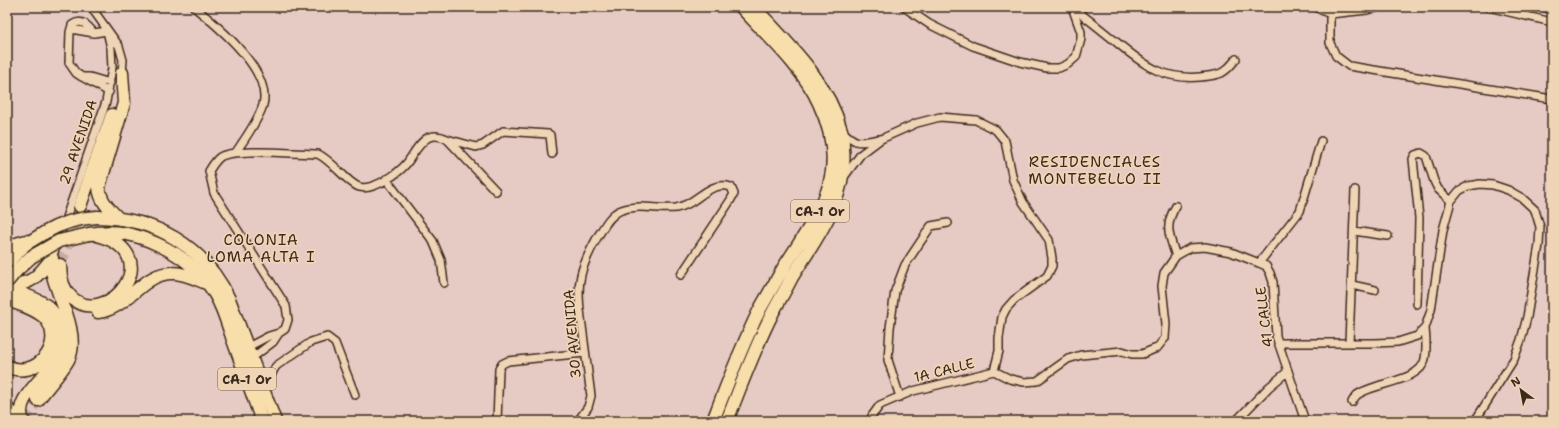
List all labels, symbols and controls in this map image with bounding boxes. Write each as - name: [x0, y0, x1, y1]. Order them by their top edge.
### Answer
- street label: 29 AVENIDA: [55, 97, 101, 187]
- district label: RESIDENCIALES MONTEBELLO II: [1028, 152, 1162, 189]
- road number: CA-1 Or: [791, 200, 849, 222]
- district label: COLONIA LOMA ALTA I: [206, 230, 316, 267]
- street label: 41 CALLE: [1251, 285, 1277, 349]
- street label: 30 AVENIDA: [559, 289, 585, 379]
- street label: 1A CALLE: [912, 354, 976, 386]
- road number: CA-1 Or: [218, 368, 276, 390]
- north arrow: [1501, 370, 1541, 410]
- text: N: [1508, 373, 1524, 391]

